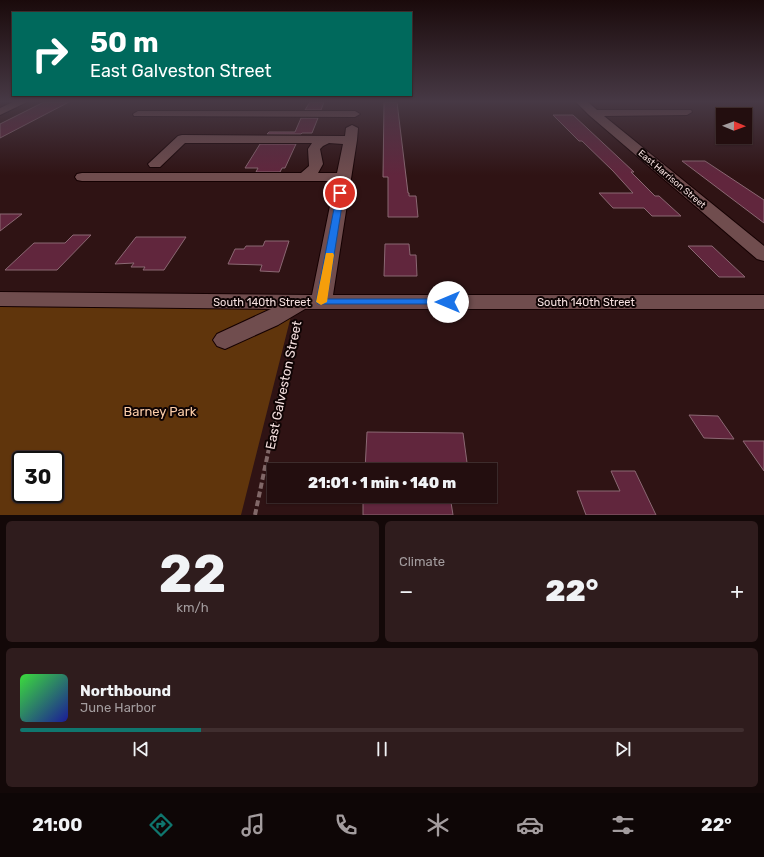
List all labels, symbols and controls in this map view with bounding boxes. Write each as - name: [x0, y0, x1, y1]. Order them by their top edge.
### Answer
- text: 50 m: [90, 26, 159, 59]
- icon: right: [24, 28, 76, 80]
- text: East Galveston Street: [90, 60, 272, 82]
- north arrow: [716, 108, 752, 144]
- map controls: [716, 108, 752, 144]
- street label: East Harrison Street: [636, 148, 708, 210]
- pin: [323, 176, 357, 210]
- icon: arrive: [329, 182, 351, 204]
- position arrow: [427, 281, 469, 323]
- street label: South 140th Street: [213, 296, 311, 309]
- street label: South 140th Street: [537, 296, 635, 309]
- street label: East Galveston Street: [263, 319, 304, 451]
- park label: Barney Park: [124, 404, 197, 419]
- speed limit sign: 30: [12, 451, 64, 503]
- text: 21:01 · 1 min · 140 m: [308, 474, 456, 492]
- text: 22: [159, 543, 226, 605]
- text: Climate: [399, 554, 445, 569]
- text: 22°: [545, 573, 598, 609]
- text: −: [399, 578, 413, 605]
- text: +: [730, 578, 744, 605]
- text: km/h: [176, 600, 209, 615]
- text: Northbound: [80, 682, 171, 700]
- text: June Harbor: [80, 700, 156, 715]
- icon: previous: [130, 738, 152, 760]
- icon: pause: [371, 738, 393, 760]
- icon: next: [612, 738, 634, 760]
- icon: directions: [147, 811, 175, 839]
- icon: music: [239, 811, 267, 839]
- icon: phone: [332, 811, 360, 839]
- icon: climate: [424, 811, 452, 839]
- icon: car: [516, 811, 544, 839]
- icon: filters: [609, 811, 637, 839]
- text: 21:00: [32, 814, 83, 836]
- text: 22°: [701, 814, 732, 836]

